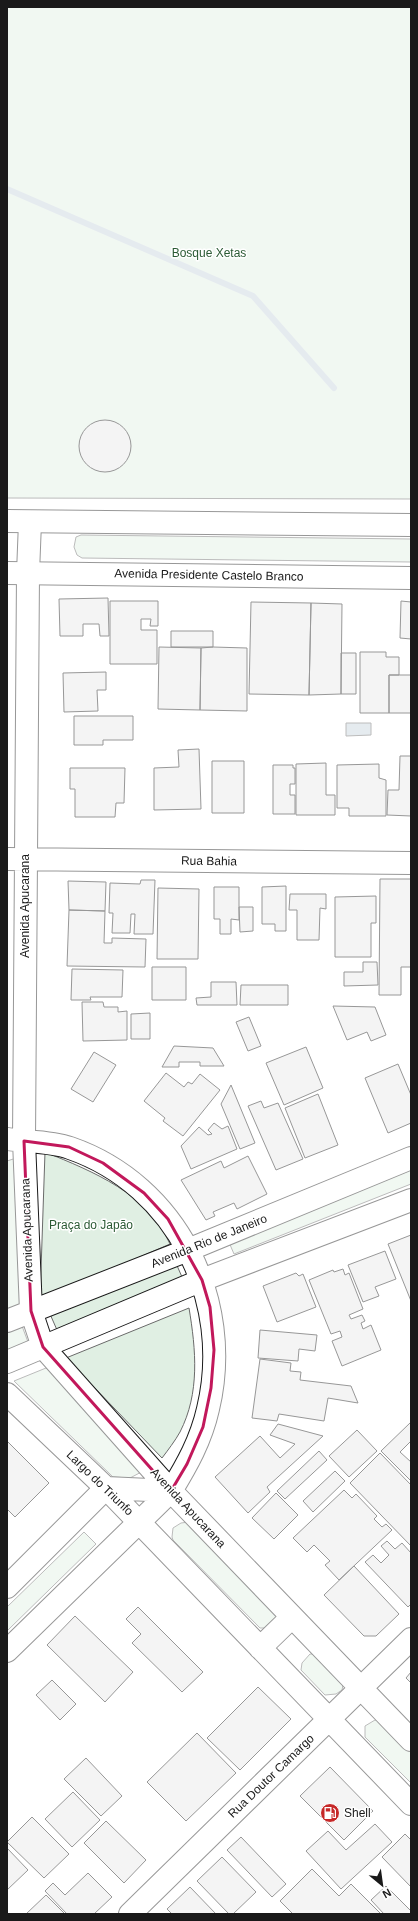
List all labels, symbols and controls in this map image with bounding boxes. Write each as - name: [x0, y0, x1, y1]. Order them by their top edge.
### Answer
- park label: Bosque Xetas: [172, 246, 246, 260]
- street label: Avenida Presidente Castelo Branco: [114, 566, 304, 584]
- street label: Avenida Apucarana: [18, 854, 32, 958]
- street label: Rua Bahia: [181, 854, 237, 868]
- street label: Avenida Apucarana: [18, 1178, 36, 1282]
- street label: Avenida Rio de Janeiro: [149, 1211, 269, 1271]
- park label: Praça do Japão: [49, 1218, 133, 1232]
- street label: Largo do Triunfo: [64, 1448, 137, 1519]
- street label: Avenida Apucarana: [147, 1465, 229, 1551]
- street label: Rua Doutor Camargo: [225, 1731, 317, 1821]
- fuel station icon: Shell: [319, 1802, 341, 1824]
- place label: Shell: [344, 1806, 371, 1820]
- north arrow: [362, 1865, 402, 1905]
- text: N: [380, 1887, 393, 1901]

